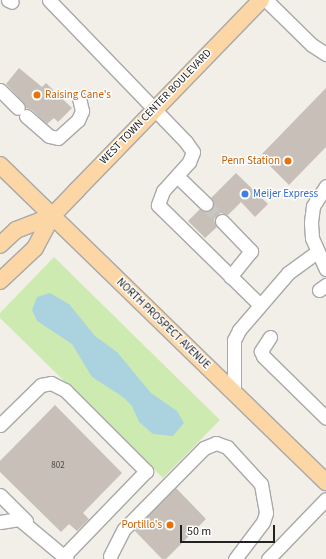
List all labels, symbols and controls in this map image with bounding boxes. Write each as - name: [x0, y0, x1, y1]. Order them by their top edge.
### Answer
- street label: WEST TOWN CENTER BOULEVARD: [97, 47, 215, 167]
- place label: Raising Cane's: [45, 88, 111, 102]
- marker: Raising Cane's: [32, 90, 42, 100]
- place label: Penn Station: [221, 154, 280, 168]
- marker: Penn Station: [283, 156, 293, 166]
- place label: Meijer Express: [253, 187, 318, 201]
- marker: Meijer Express: [240, 189, 250, 199]
- street label: NORTH PROSPECT AVENUE: [113, 276, 213, 372]
- house number: 802: [51, 461, 65, 471]
- scale bar: [182, 517, 277, 543]
- place label: Portillo's: [121, 518, 162, 532]
- marker: Portillo's: [165, 520, 175, 530]
- text: 50 m: [187, 523, 211, 540]

